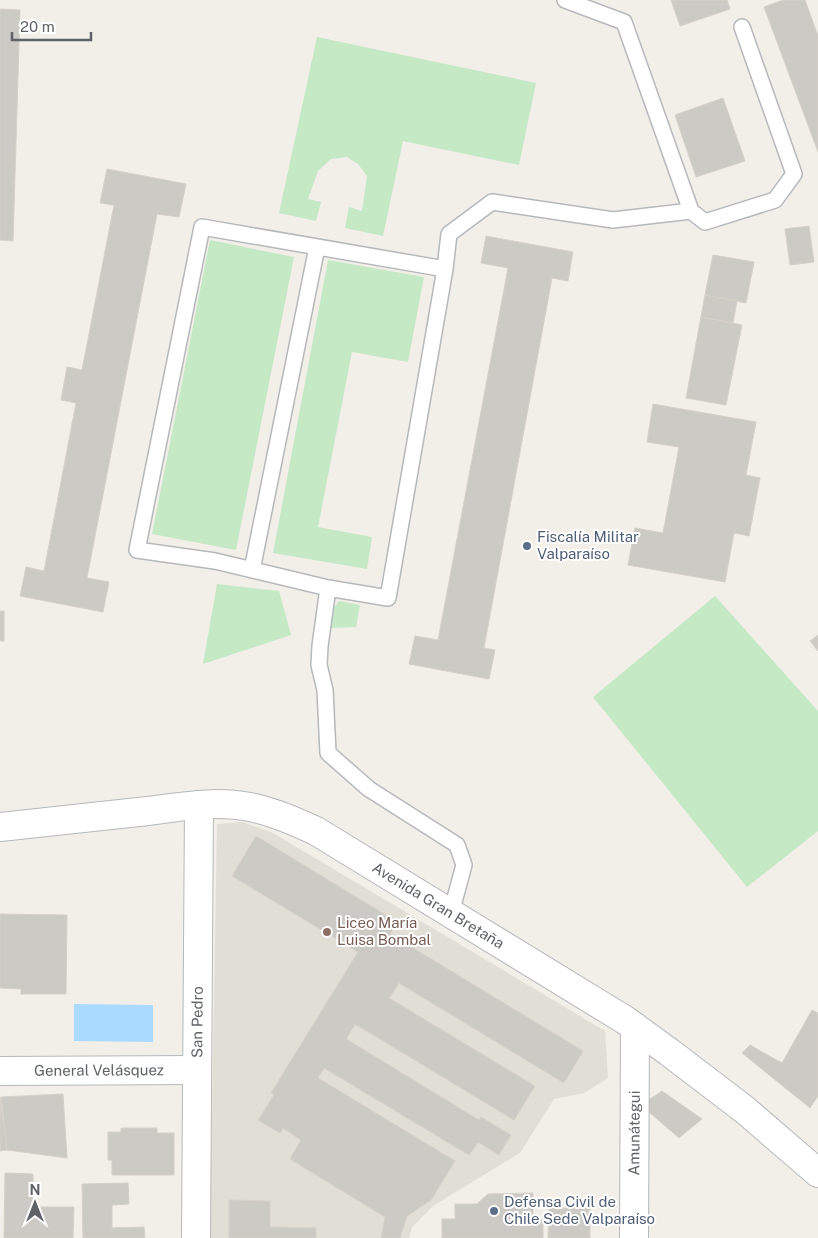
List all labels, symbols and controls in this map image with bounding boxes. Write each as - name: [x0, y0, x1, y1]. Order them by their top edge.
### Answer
- scale bar: [12, 10, 91, 42]
- text: 20 m: [20, 18, 55, 35]
- place label: Fiscalía Militar Valparaíso: [537, 528, 639, 562]
- marker: Fiscalía Militar Valparaíso: [521, 540, 533, 552]
- street label: Avenida Gran Bretaña: [370, 859, 507, 952]
- place label: Liceo María Luisa Bombal: [337, 914, 431, 948]
- marker: Liceo María Luisa Bombal: [321, 926, 333, 938]
- street label: San Pedro: [188, 986, 206, 1058]
- street label: General Velásquez: [34, 1061, 164, 1079]
- street label: Amunátegui: [625, 1091, 643, 1175]
- north arrow: [10, 1178, 60, 1228]
- text: N: [30, 1182, 40, 1198]
- place label: Defensa Civil de Chile Sede Valparaíso: [504, 1193, 655, 1227]
- marker: Defensa Civil de Chile Sede Valparaíso: [488, 1205, 500, 1217]

